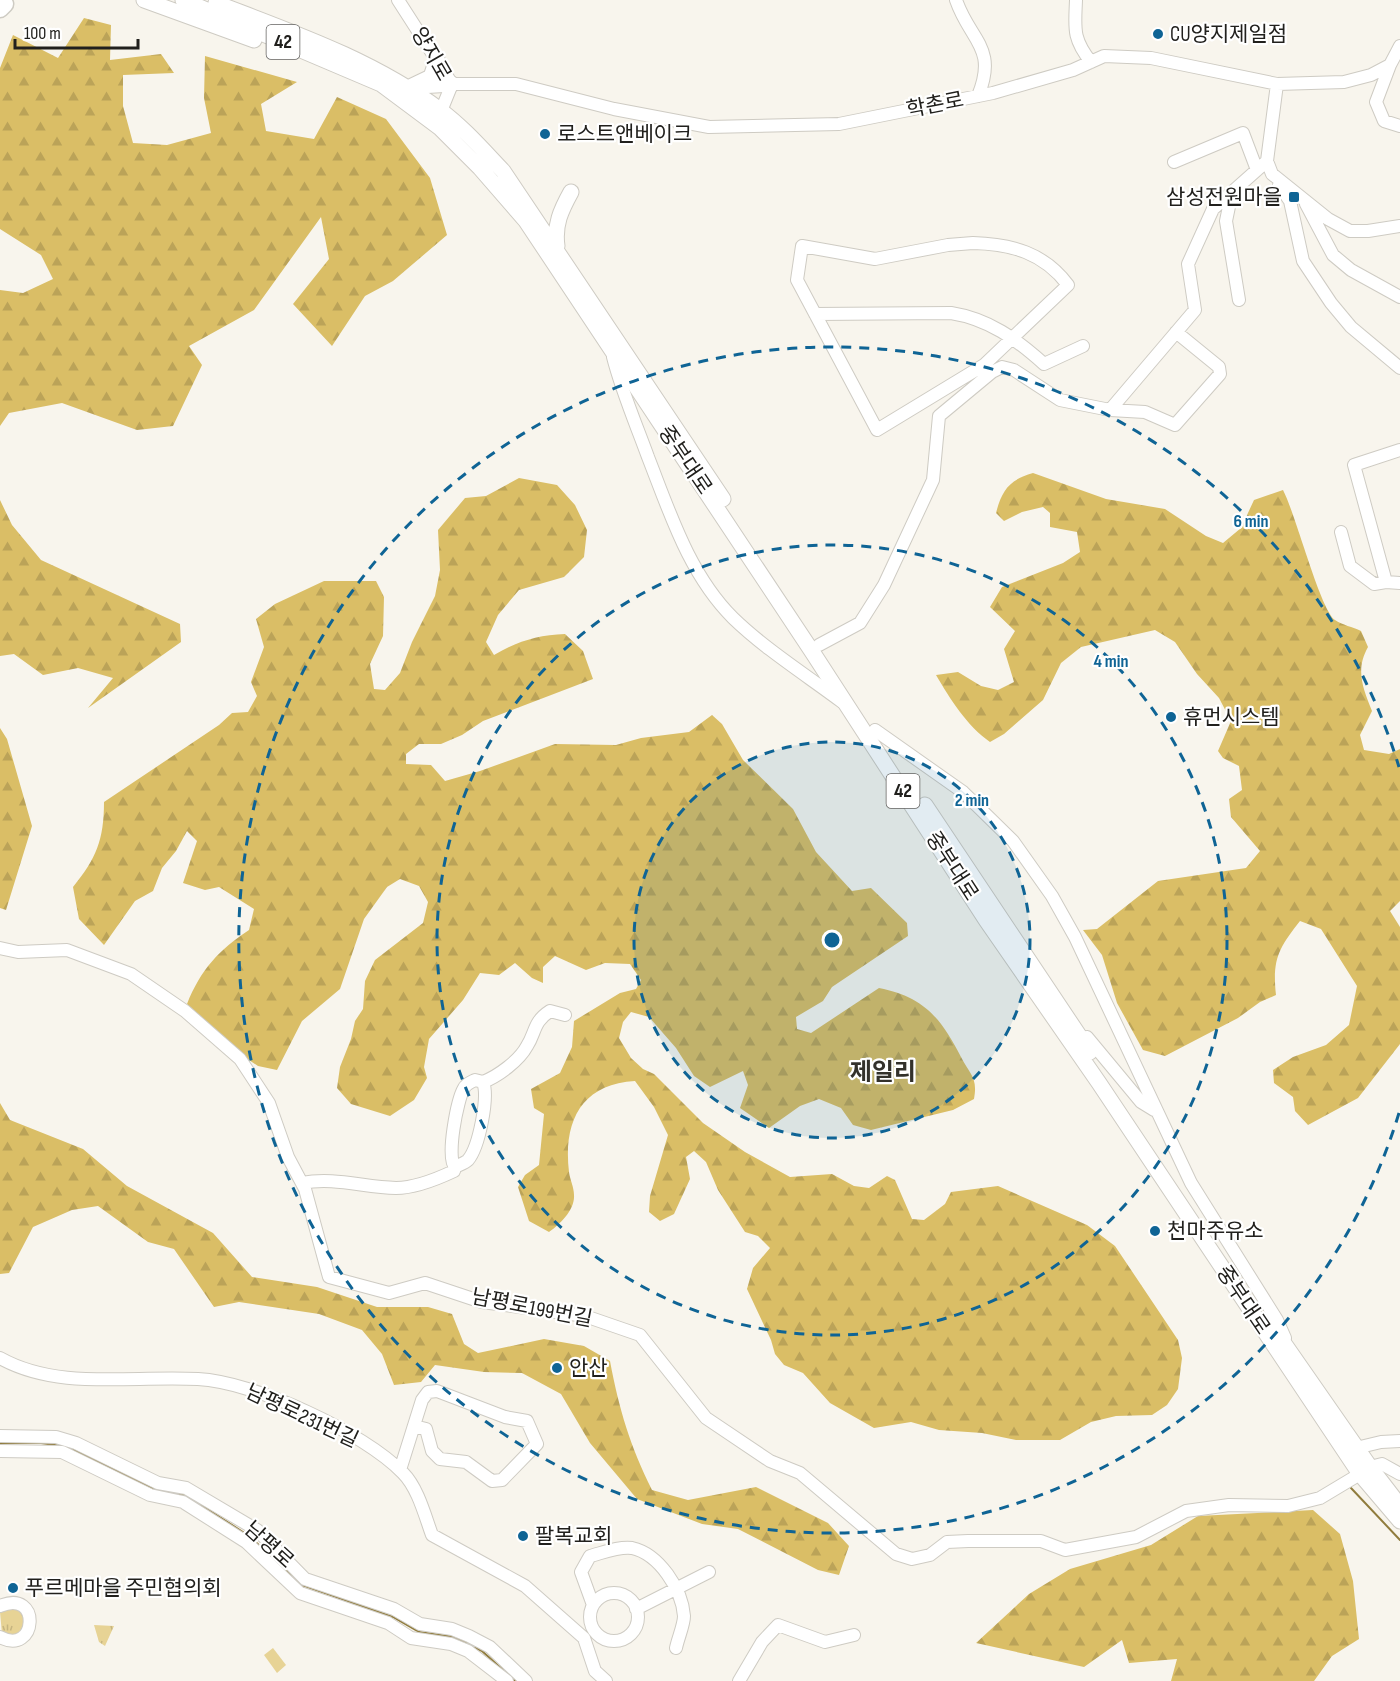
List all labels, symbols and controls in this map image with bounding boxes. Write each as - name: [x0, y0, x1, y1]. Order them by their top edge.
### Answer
- scale bar: [15, 12, 138, 50]
- place label: CU양지제일점: [1170, 22, 1287, 47]
- text: 100 m: [24, 23, 61, 44]
- street label: 양지로: [406, 23, 456, 85]
- road number: 42: [266, 25, 300, 59]
- marker: CU양지제일점: [1151, 27, 1165, 41]
- street label: 학촌로: [904, 87, 966, 123]
- place label: 로스트앤베이크: [557, 122, 692, 147]
- marker: 로스트앤베이크: [538, 127, 552, 141]
- place label: 삼성전원마을: [1166, 185, 1282, 210]
- marker: 삼성전원마을: [1287, 190, 1301, 204]
- street label: 중부대로: [653, 421, 717, 499]
- text: 6 min: [1234, 511, 1268, 532]
- text: 4 min: [1094, 651, 1128, 672]
- place label: 휴먼시스템: [1183, 705, 1280, 730]
- marker: 휴먼시스템: [1164, 710, 1178, 724]
- road number: 42: [886, 774, 920, 808]
- text: 2 min: [955, 790, 989, 811]
- street label: 중부대로: [920, 827, 984, 905]
- centre of rings: [822, 930, 842, 950]
- district label: 제일리: [850, 1058, 916, 1087]
- place label: 천마주유소: [1167, 1219, 1264, 1244]
- marker: 천마주유소: [1148, 1224, 1162, 1238]
- street label: 중부대로: [1211, 1261, 1275, 1339]
- street label: 남평로199번길: [469, 1284, 595, 1332]
- place label: 안산: [569, 1356, 608, 1381]
- marker: 안산: [550, 1361, 564, 1375]
- street label: 남평로231번길: [242, 1379, 362, 1453]
- street label: 남평로: [239, 1516, 299, 1574]
- place label: 팔복교회: [535, 1524, 612, 1549]
- marker: 팔복교회: [516, 1529, 530, 1543]
- place label: 푸르메마을 주민협의회: [25, 1576, 222, 1601]
- marker: 푸르메마을 주민협의회: [6, 1581, 20, 1595]

